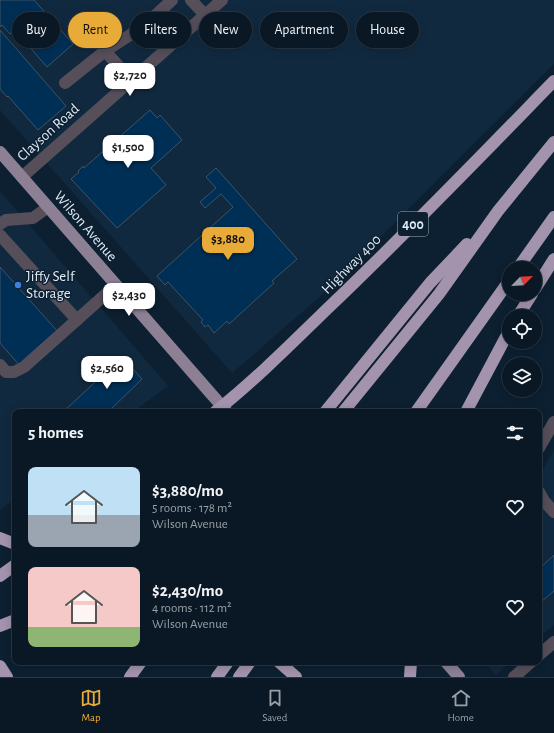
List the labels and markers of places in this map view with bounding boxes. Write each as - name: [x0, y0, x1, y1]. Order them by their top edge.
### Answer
- pin: $2,720: [97, 63, 163, 97]
- pin: $1,500: [95, 135, 161, 169]
- pin: $3,880: [195, 227, 261, 261]
- place label: Jiffy Self Storage: [26, 269, 76, 301]
- marker: Jiffy Self Storage: [13, 280, 23, 290]
- pin: $2,430: [96, 283, 162, 317]
- pin: $2,560: [74, 356, 140, 390]

